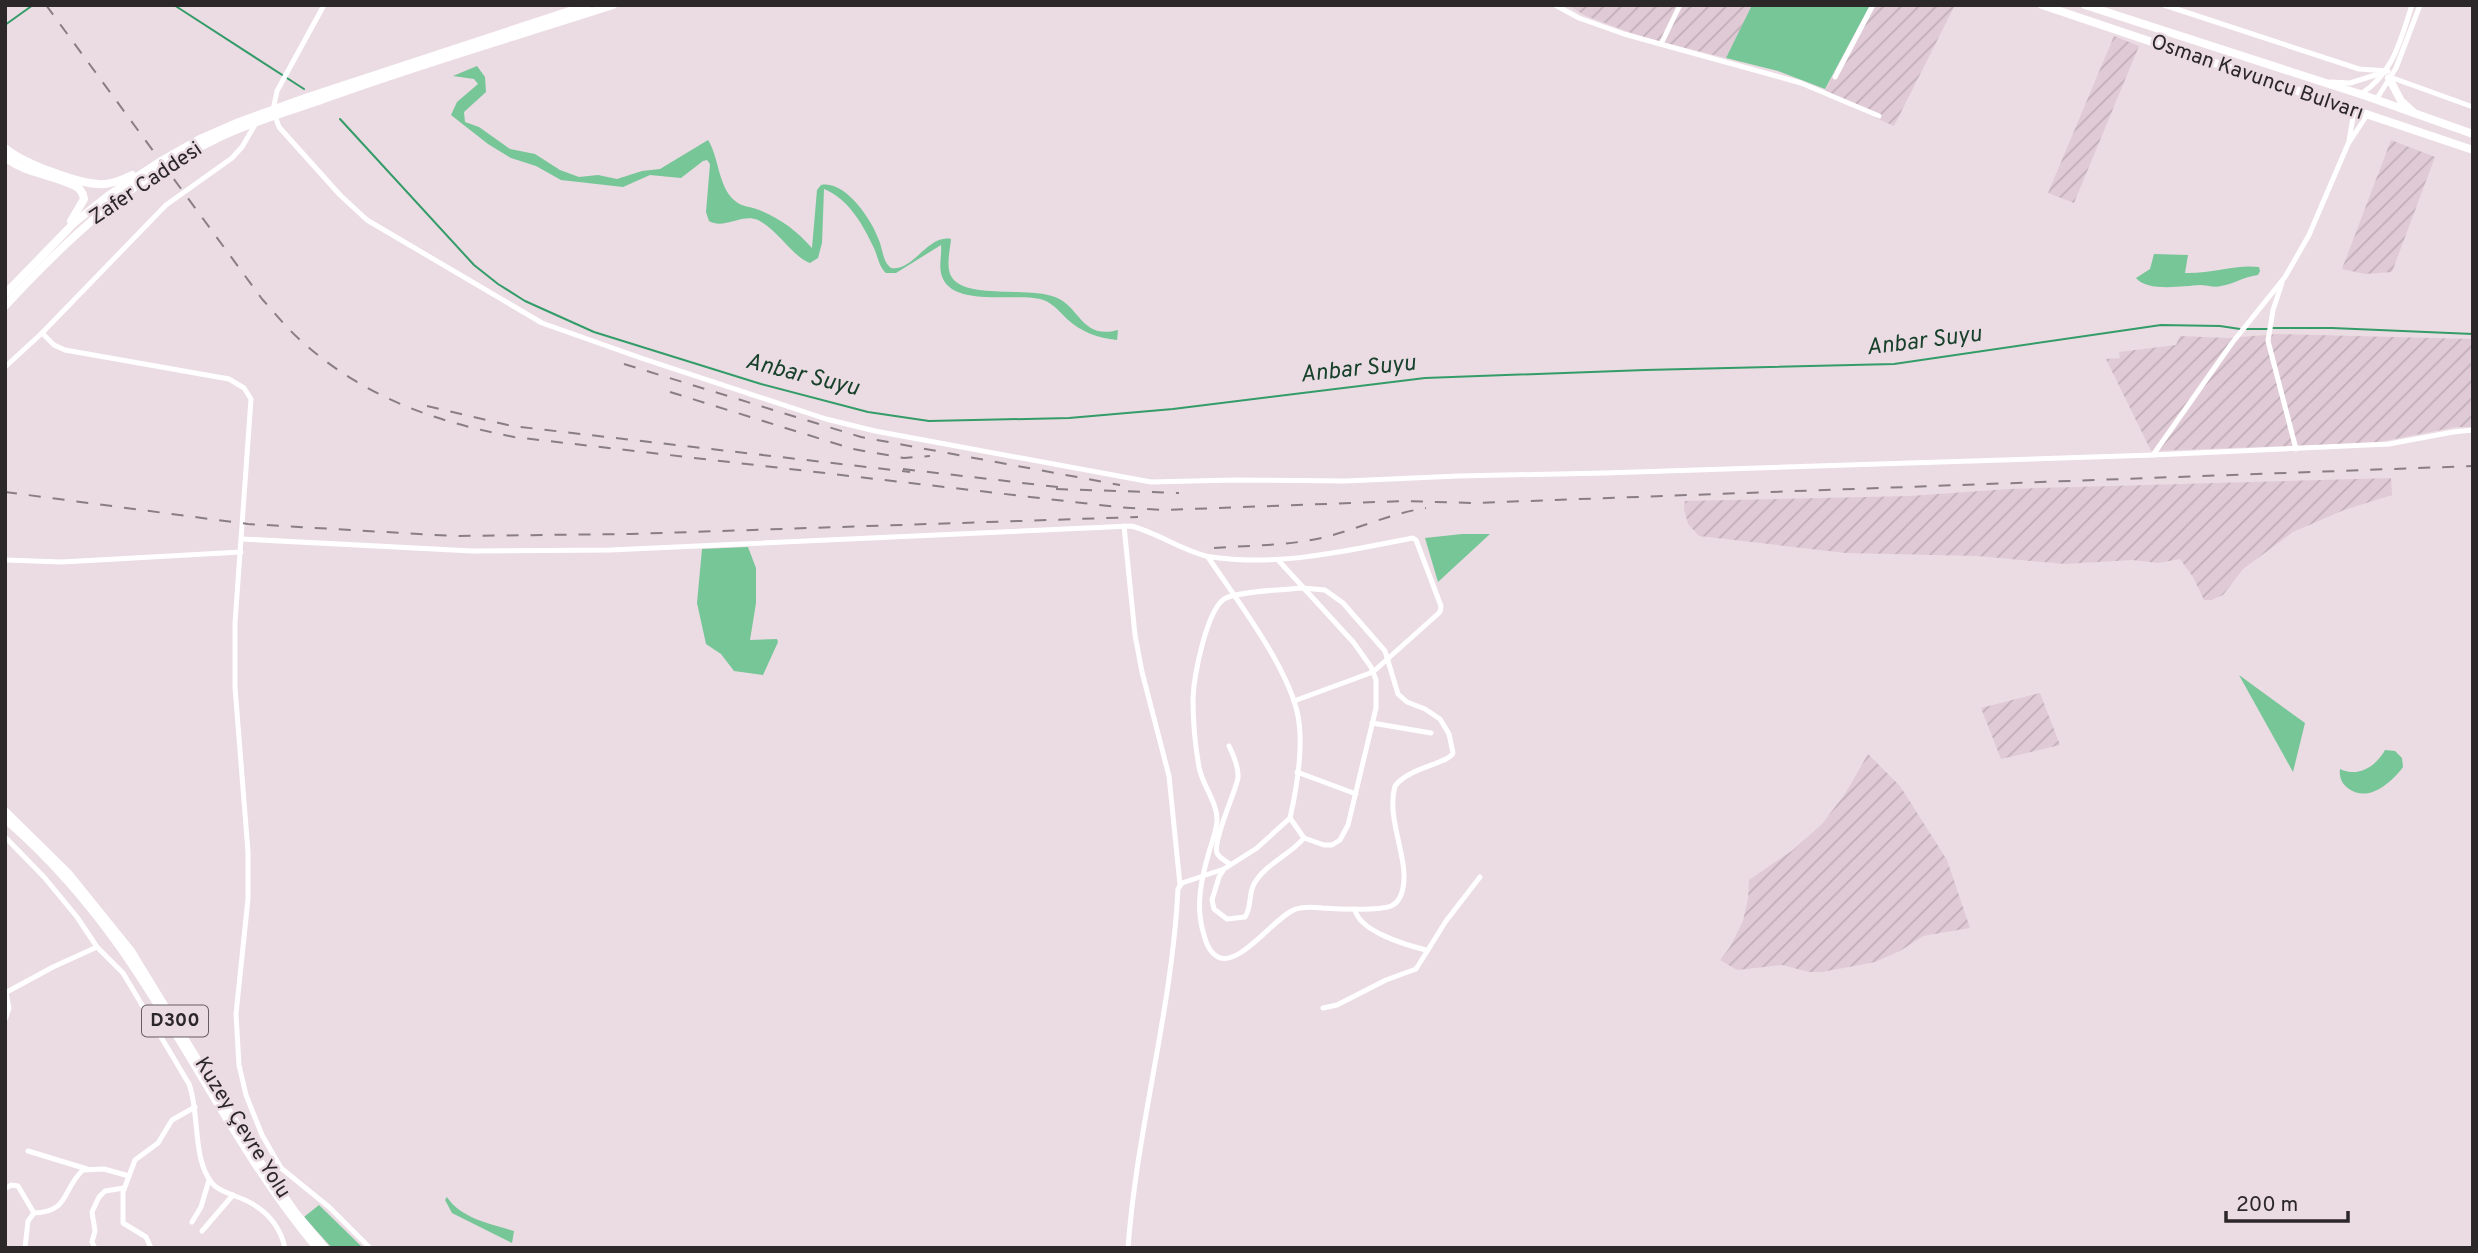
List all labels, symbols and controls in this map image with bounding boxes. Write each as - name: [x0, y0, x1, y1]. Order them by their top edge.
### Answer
- street label: Osman Kavuncu Bulvarı: [2147, 29, 2367, 127]
- street label: Zafer Caddesi: [84, 136, 208, 232]
- water label: Anbar Suyu: [1865, 320, 1984, 363]
- water label: Anbar Suyu: [742, 348, 862, 404]
- water label: Anbar Suyu: [1299, 349, 1418, 390]
- road number: D300: [142, 1006, 208, 1036]
- street label: Kuzey Çevre Yolu: [188, 1052, 296, 1204]
- scale bar: [2226, 1180, 2348, 1224]
- text: 200 m: [2236, 1192, 2298, 1219]

